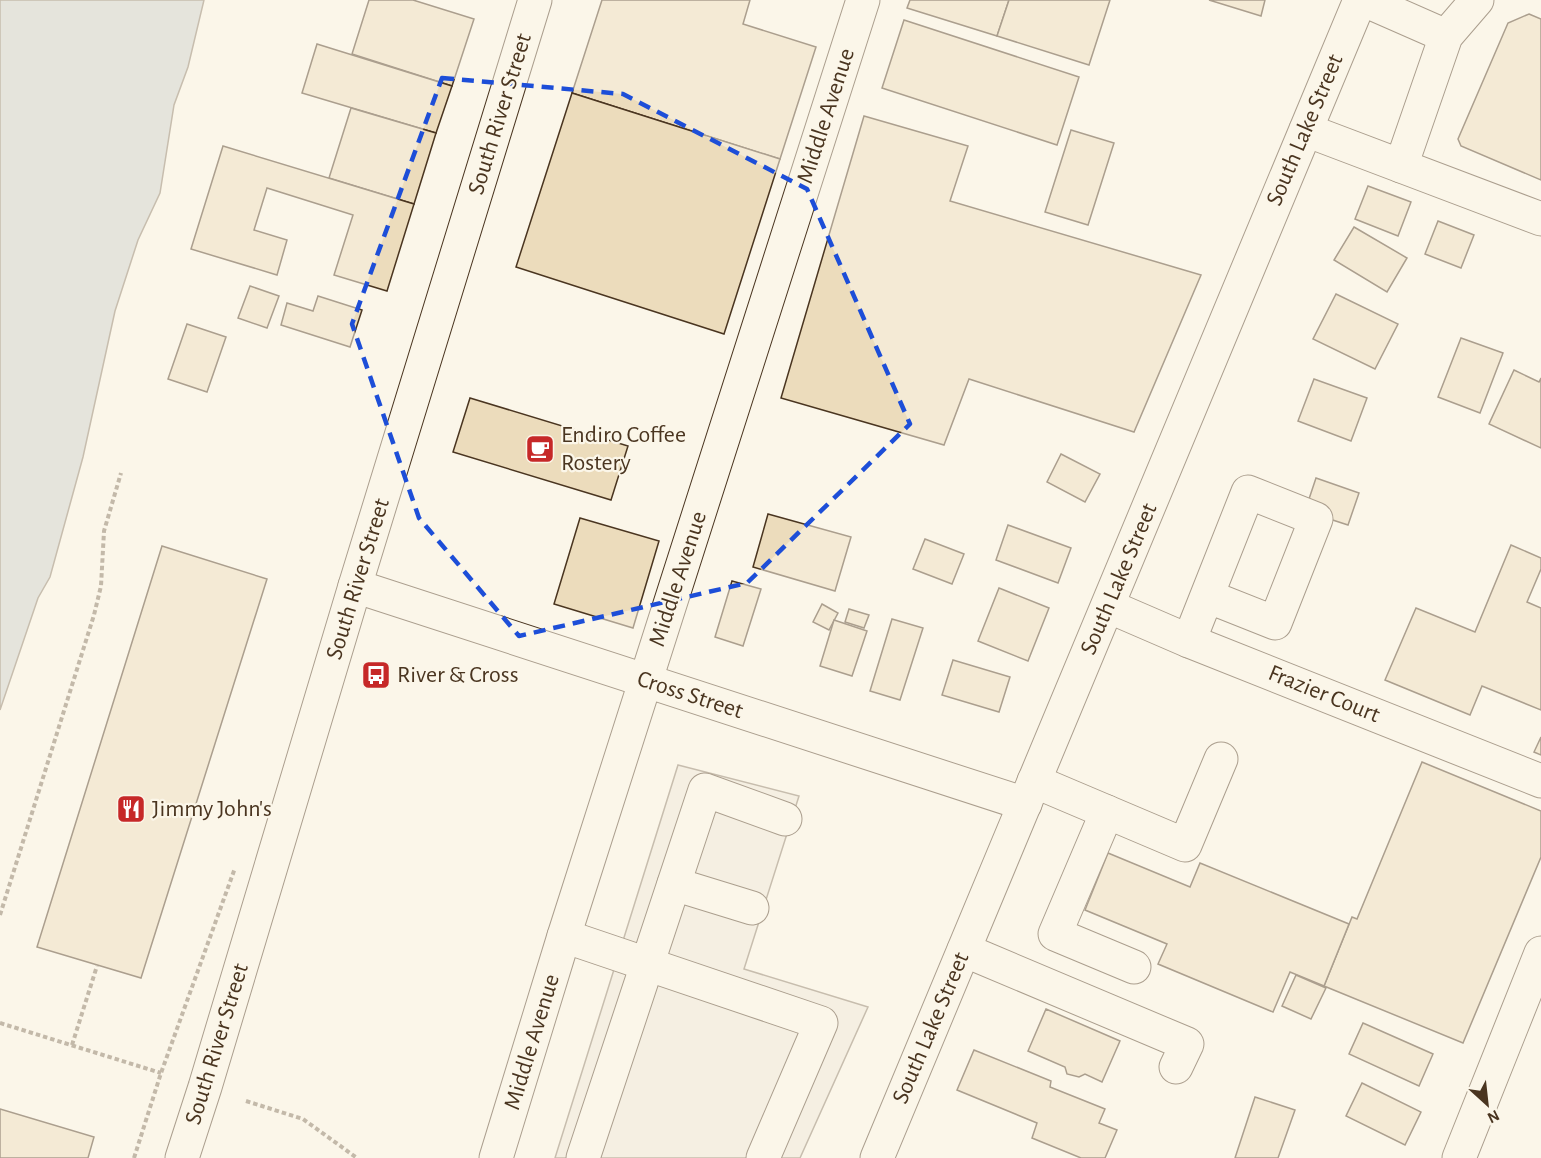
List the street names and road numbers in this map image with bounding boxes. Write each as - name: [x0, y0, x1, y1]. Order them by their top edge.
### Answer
- street label: South River Street: [464, 30, 536, 197]
- street label: Middle Avenue: [793, 45, 859, 187]
- street label: South Lake Street: [1262, 50, 1348, 209]
- street label: South River Street: [322, 495, 394, 662]
- street label: South Lake Street: [1076, 499, 1162, 658]
- street label: Middle Avenue: [645, 508, 711, 650]
- street label: Frazier Court: [1265, 661, 1383, 727]
- street label: Cross Street: [634, 667, 746, 723]
- street label: South Lake Street: [888, 948, 974, 1107]
- street label: South River Street: [181, 960, 253, 1127]
- street label: Middle Avenue: [500, 971, 564, 1113]

